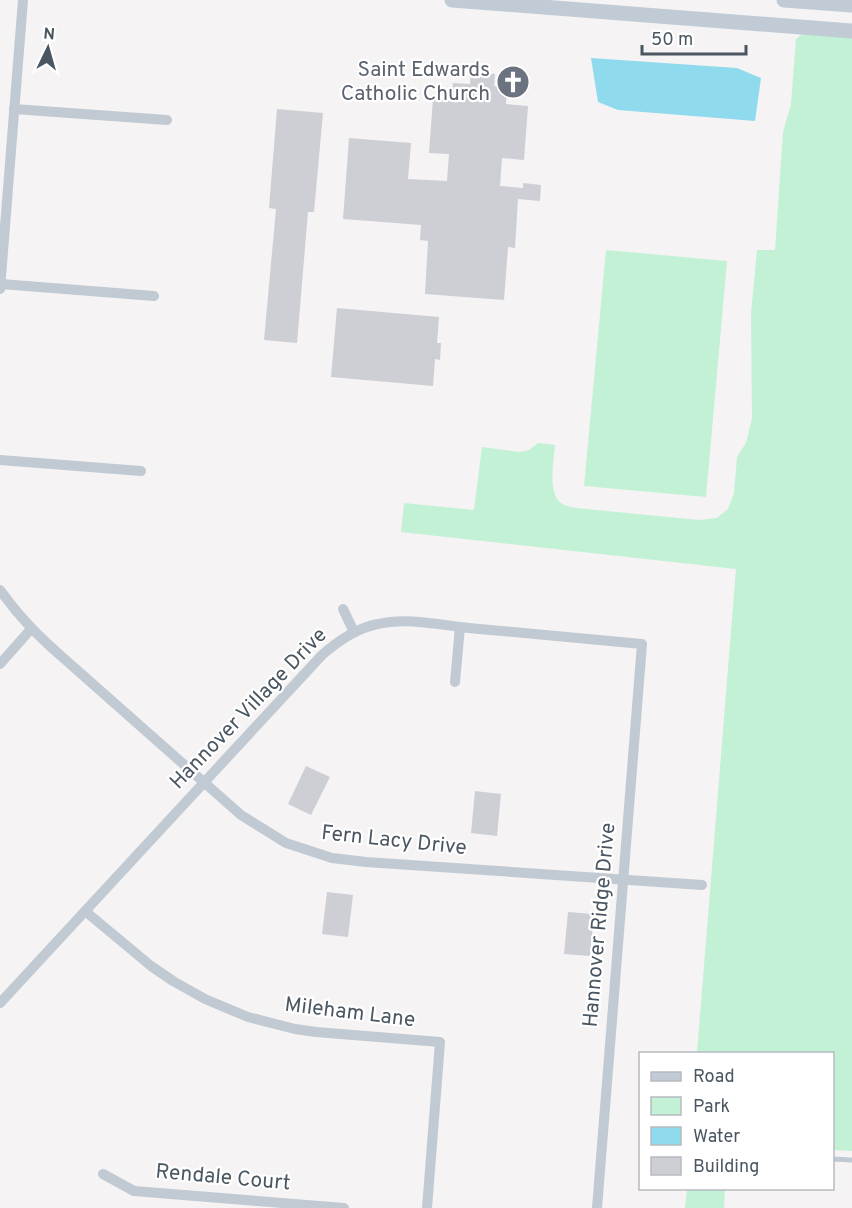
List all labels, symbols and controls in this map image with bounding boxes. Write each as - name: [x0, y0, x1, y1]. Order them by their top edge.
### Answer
- north arrow: [18, 18, 78, 78]
- scale bar: [642, 18, 746, 56]
- text: N: [43, 25, 56, 46]
- text: 50 m: [651, 29, 693, 52]
- place label: Saint Edwards Catholic Church: [341, 57, 490, 108]
- church icon: Saint Edwards Catholic Church: [495, 64, 531, 100]
- street label: Hannover Village Drive: [165, 622, 333, 796]
- street label: Fern Lacy Drive: [320, 820, 468, 862]
- street label: Hannover Ridge Drive: [578, 822, 622, 1028]
- street label: Mileham Lane: [283, 992, 417, 1034]
- legend: [639, 1052, 834, 1190]
- text: Road: [693, 1066, 735, 1089]
- text: Park: [693, 1096, 730, 1119]
- text: Water: [693, 1126, 740, 1149]
- text: Building: [693, 1156, 759, 1179]
- street label: Rendale Court: [154, 1159, 292, 1197]

